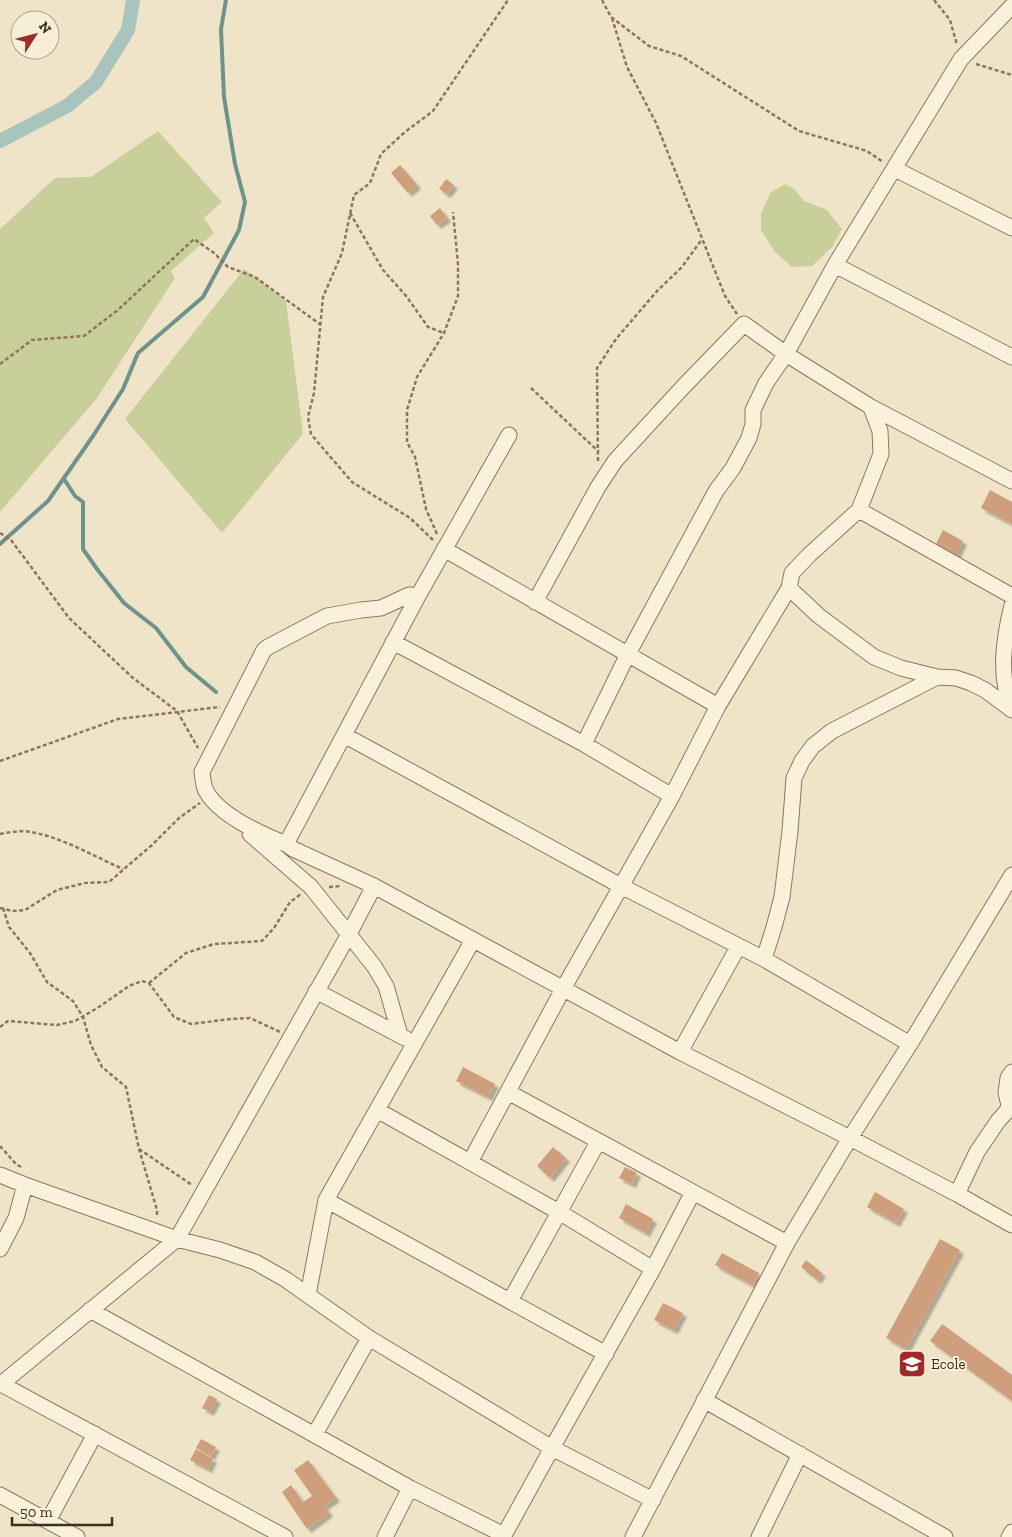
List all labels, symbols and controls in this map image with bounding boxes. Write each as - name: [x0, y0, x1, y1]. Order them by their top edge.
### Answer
- north arrow: [10, 10, 60, 60]
- text: N: [35, 18, 55, 37]
- school or university icon: Ecole: [897, 1349, 927, 1379]
- place label: Ecole: [931, 1355, 966, 1373]
- scale bar: [12, 1494, 112, 1526]
- text: 50 m: [20, 1503, 53, 1521]

